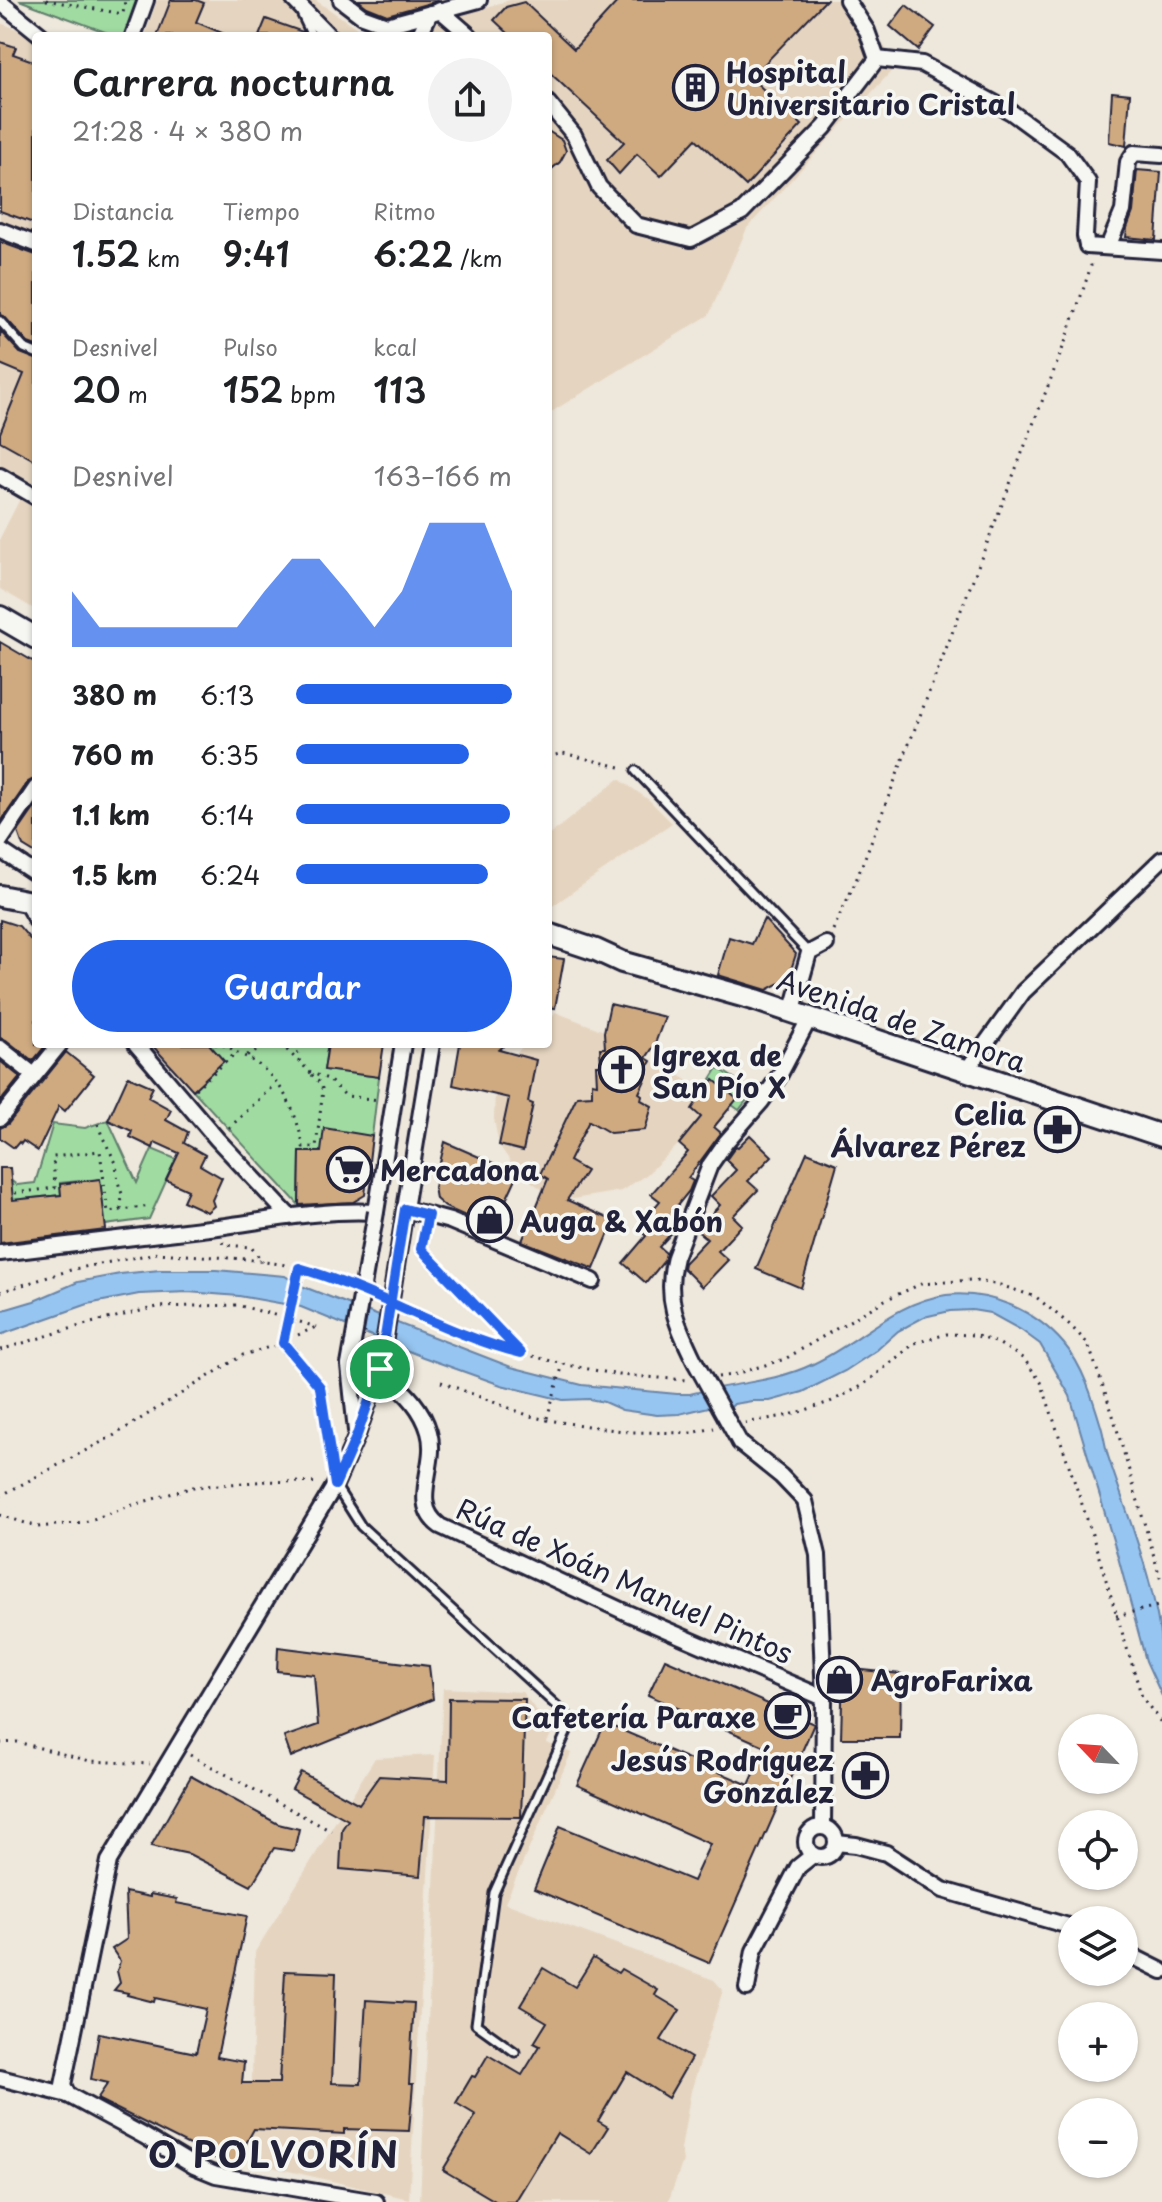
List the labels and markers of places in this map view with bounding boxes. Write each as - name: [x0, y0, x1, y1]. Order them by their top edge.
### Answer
- place label: Hospital Universitario Cristal: [726, 50, 1015, 125]
- building icon: Hospital Universitario Cristal: [671, 63, 719, 111]
- place label: Igrexa de San Pío X: [652, 1033, 786, 1108]
- church icon: Igrexa de San Pío X: [597, 1046, 645, 1094]
- place label: Celia Álvarez Pérez: [831, 1092, 1026, 1167]
- pharmacy icon: Celia Álvarez Pérez: [1033, 1105, 1081, 1153]
- supermarket icon: Mercadona: [325, 1145, 373, 1193]
- place label: Mercadona: [380, 1148, 539, 1191]
- shop icon: Auga & Xabón: [465, 1196, 513, 1244]
- place label: Auga & Xabón: [520, 1199, 723, 1242]
- pin: [346, 1335, 414, 1403]
- shop icon: AgroFarixa: [816, 1655, 864, 1703]
- place label: AgroFarixa: [871, 1658, 1033, 1701]
- cafe icon: Cafetería Paraxe: [763, 1692, 811, 1740]
- place label: Cafetería Paraxe: [511, 1695, 756, 1738]
- place label: Jesús Rodríguez González: [611, 1738, 834, 1813]
- pharmacy icon: Jesús Rodríguez González: [841, 1751, 889, 1799]

